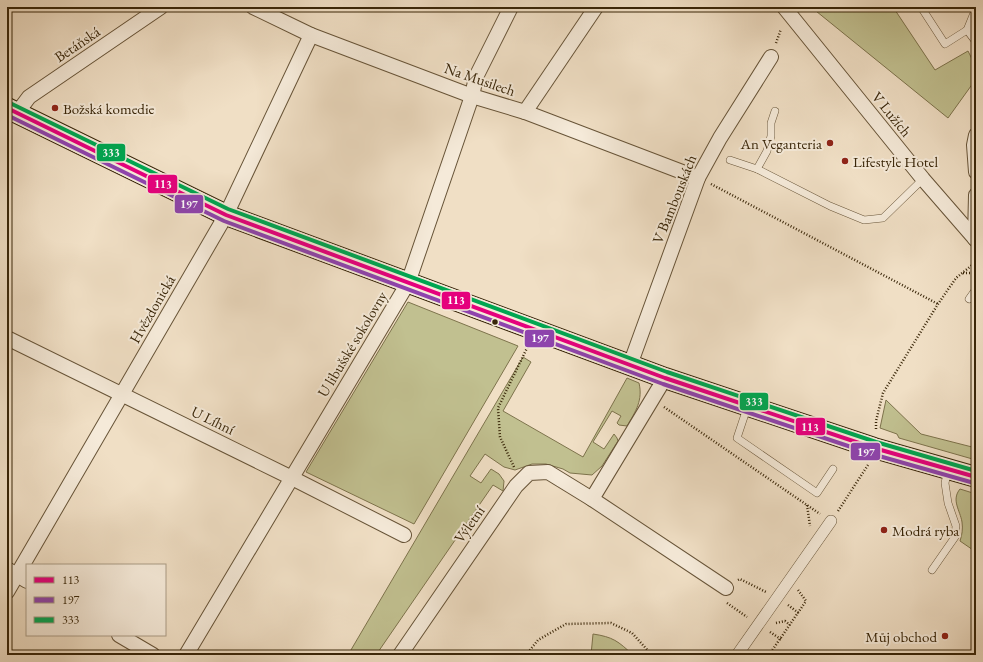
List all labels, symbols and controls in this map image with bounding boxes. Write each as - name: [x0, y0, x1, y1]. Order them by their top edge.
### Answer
- street label: Betáňská: [50, 22, 104, 66]
- street label: Na Musilech: [442, 58, 518, 100]
- street label: V Lužích: [868, 87, 916, 141]
- place label: Božská komedie: [63, 99, 155, 118]
- marker: Božská komedie: [50, 103, 60, 113]
- place label: An Veganteria: [740, 134, 822, 153]
- marker: An Veganteria: [825, 138, 835, 148]
- line badge: 333: [96, 143, 126, 162]
- text: 333: [102, 145, 120, 159]
- street label: V Bambouskách: [648, 151, 701, 246]
- place label: Lifestyle Hotel: [853, 152, 938, 171]
- marker: Lifestyle Hotel: [840, 156, 850, 166]
- line badge: 113: [147, 174, 178, 194]
- text: 113: [154, 177, 172, 191]
- line badge: 197: [174, 194, 204, 214]
- text: 197: [180, 197, 198, 211]
- street label: Hvězdonická: [125, 272, 179, 346]
- street label: U libušské sokolovny: [313, 287, 391, 400]
- line badge: 113: [441, 291, 471, 310]
- text: 113: [447, 293, 465, 307]
- unlabelled marker: [490, 317, 500, 327]
- line badge: 197: [524, 329, 555, 348]
- text: 197: [531, 331, 549, 345]
- line badge: 333: [739, 392, 769, 411]
- text: 333: [745, 394, 763, 408]
- street label: U Líhní: [188, 401, 238, 439]
- line badge: 113: [795, 417, 826, 436]
- text: 113: [801, 420, 819, 434]
- line badge: 197: [850, 442, 881, 461]
- text: 197: [857, 445, 875, 459]
- street label: Výletní: [449, 502, 489, 546]
- place label: Modrá ryba: [892, 521, 959, 540]
- marker: Modrá ryba: [879, 525, 889, 535]
- legend: [26, 564, 166, 636]
- text: 113: [62, 572, 80, 588]
- text: 197: [62, 592, 80, 608]
- text: 333: [62, 612, 80, 628]
- place label: Můj obchod: [865, 627, 937, 646]
- marker: Můj obchod: [940, 631, 950, 641]

